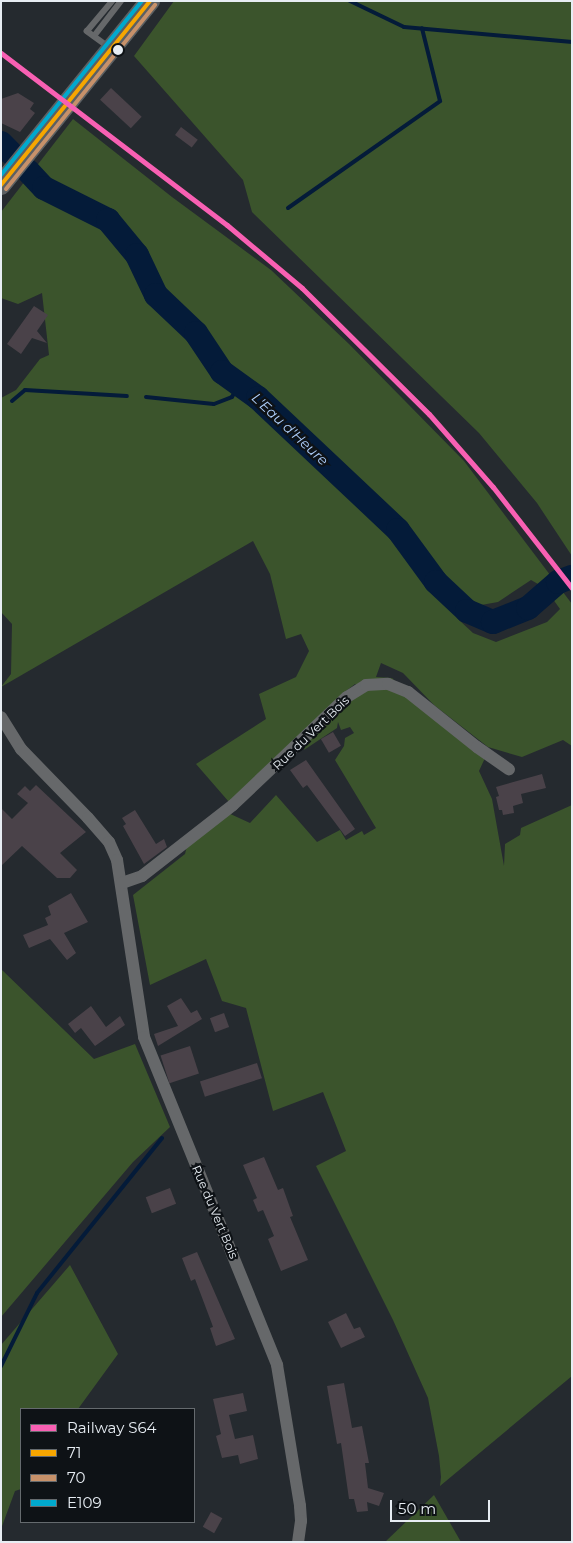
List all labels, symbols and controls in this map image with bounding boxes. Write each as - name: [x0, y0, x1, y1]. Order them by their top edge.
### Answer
- unlabelled marker: [113, 45, 123, 55]
- water label: L'Eau d'Heure: [248, 389, 332, 469]
- street label: Rue du Vert Bois: [270, 693, 352, 773]
- street label: Rue du Vert Bois: [189, 1163, 241, 1261]
- legend: [20, 1408, 195, 1523]
- text: Railway S64: [67, 1418, 156, 1437]
- text: 71: [67, 1443, 81, 1462]
- text: 70: [67, 1468, 85, 1487]
- scale bar: [393, 1490, 493, 1522]
- text: E109: [67, 1493, 102, 1512]
- text: 50 m: [398, 1499, 436, 1518]

